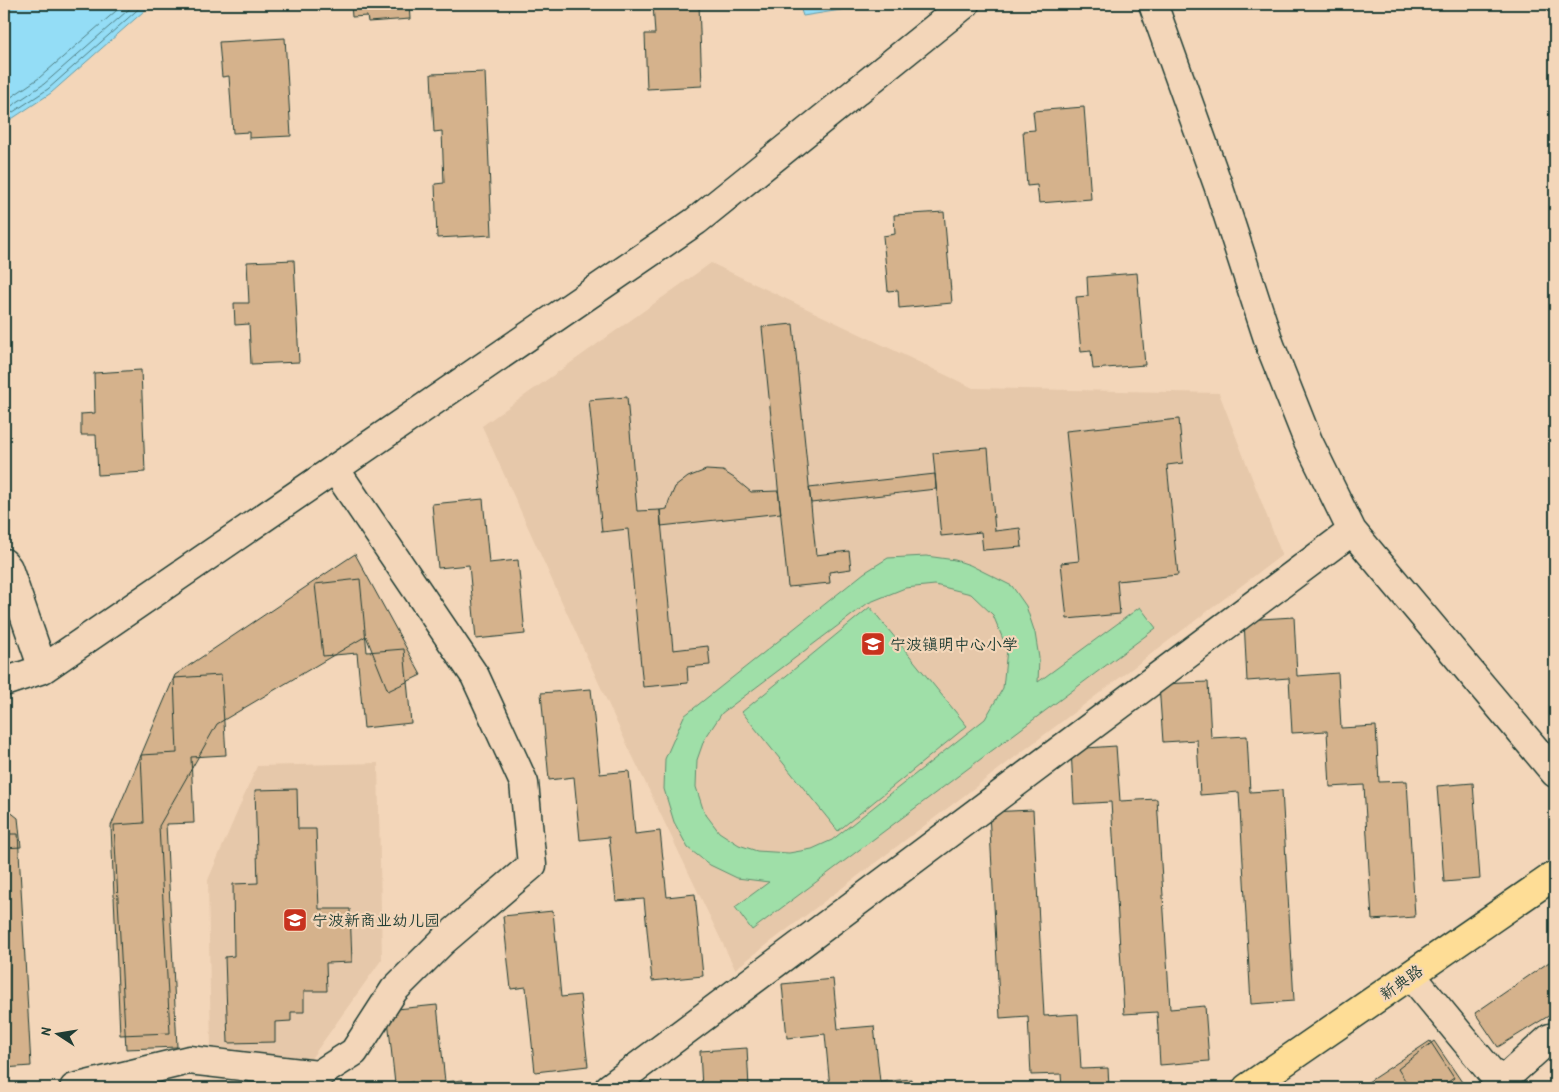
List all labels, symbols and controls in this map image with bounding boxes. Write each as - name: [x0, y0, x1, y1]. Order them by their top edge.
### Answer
- school or university icon: 宁波镇明中心小学: [860, 631, 886, 657]
- place label: 宁波镇明中心小学: [890, 633, 1018, 655]
- school or university icon: 宁波新商业幼儿园: [282, 907, 308, 933]
- place label: 宁波新商业幼儿园: [312, 909, 440, 931]
- street label: 新典路: [1375, 959, 1427, 1005]
- north arrow: [32, 1010, 82, 1060]
- text: N: [35, 1025, 55, 1037]

